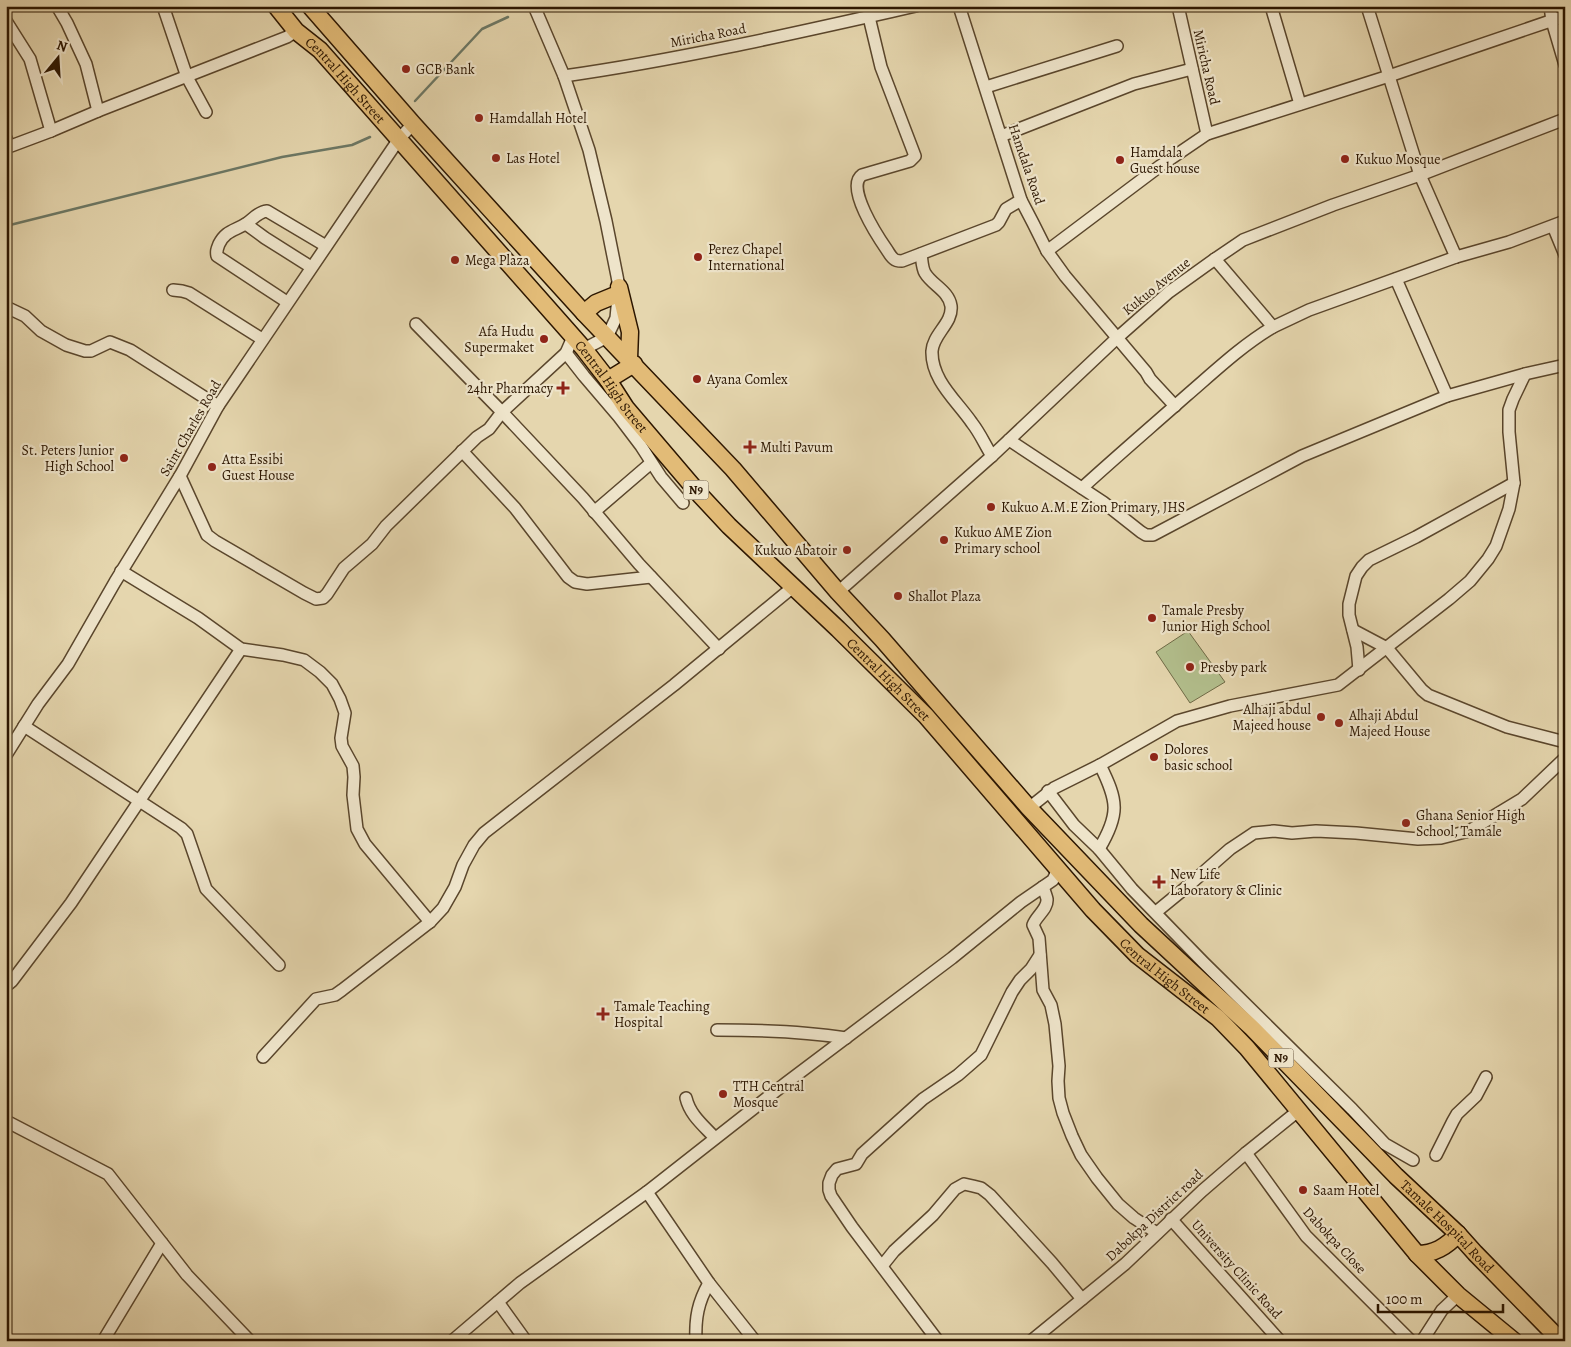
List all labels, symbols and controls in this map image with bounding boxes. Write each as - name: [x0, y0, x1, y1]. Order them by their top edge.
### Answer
- street label: Miricha Road: [669, 19, 748, 52]
- street label: Miricha Road: [1189, 28, 1225, 107]
- north arrow: [32, 32, 82, 82]
- street label: Central High Street: [301, 33, 390, 128]
- text: N: [54, 36, 70, 57]
- place label: GCB Bank: [416, 60, 475, 79]
- marker: GCB Bank: [400, 63, 412, 75]
- place label: Hamdallah Hotel: [489, 109, 587, 128]
- marker: Hamdallah Hotel: [473, 112, 485, 124]
- street label: Hamdala Road: [1004, 121, 1049, 208]
- place label: Hamdala Guest house: [1130, 143, 1200, 178]
- place label: Las Hotel: [506, 149, 560, 168]
- place label: Kukuo Mosque: [1355, 150, 1441, 169]
- marker: Las Hotel: [490, 152, 502, 164]
- marker: Kukuo Mosque: [1339, 153, 1351, 165]
- marker: Hamdala Guest house: [1114, 154, 1126, 166]
- place label: Perez Chapel International: [708, 240, 785, 275]
- place label: Mega Plaza: [465, 251, 530, 270]
- marker: Perez Chapel International: [692, 251, 704, 263]
- street label: Kukuo Avenue: [1118, 253, 1194, 320]
- marker: Mega Plaza: [449, 254, 461, 266]
- place label: Afa Hudu Supermaket: [464, 322, 534, 357]
- marker: Afa Hudu Supermaket: [538, 333, 550, 345]
- street label: Central High Street: [570, 336, 652, 437]
- place label: Ayana Comlex: [706, 370, 788, 389]
- marker: Ayana Comlex: [691, 373, 703, 385]
- street label: Saint Charles Road: [155, 376, 226, 480]
- place label: 24hr Pharmacy: [467, 379, 554, 398]
- marker: 24hr Pharmacy: [557, 382, 569, 394]
- place label: Multi Pavum: [760, 438, 833, 457]
- place label: St. Peters Junior High School: [22, 441, 115, 476]
- marker: Multi Pavum: [744, 441, 756, 453]
- place label: Atta Essibi Guest House: [221, 450, 295, 485]
- marker: St. Peters Junior High School: [118, 452, 130, 464]
- marker: Atta Essibi Guest House: [206, 461, 218, 473]
- road number: N9: [684, 480, 708, 500]
- place label: Kukuo A.M.E Zion Primary, JHS: [1001, 498, 1185, 517]
- marker: Kukuo A.M.E Zion Primary, JHS: [985, 501, 997, 513]
- place label: Kukuo AME Zion Primary school: [954, 523, 1052, 558]
- marker: Kukuo AME Zion Primary school: [938, 534, 950, 546]
- place label: Kukuo Abatoir: [754, 541, 838, 560]
- marker: Kukuo Abatoir: [841, 544, 853, 556]
- place label: Shallot Plaza: [908, 587, 982, 606]
- marker: Shallot Plaza: [892, 590, 904, 602]
- place label: Tamale Presby Junior High School: [1162, 601, 1271, 636]
- marker: Tamale Presby Junior High School: [1146, 612, 1158, 624]
- street label: Central High Street: [842, 634, 935, 725]
- place label: Presby park: [1200, 658, 1267, 677]
- marker: Presby park: [1184, 661, 1196, 673]
- place label: Alhaji abdul Majeed house: [1233, 700, 1312, 735]
- place label: Alhaji Abdul Majeed House: [1348, 706, 1430, 741]
- marker: Alhaji abdul Majeed house: [1315, 711, 1327, 723]
- marker: Alhaji Abdul Majeed House: [1333, 717, 1345, 729]
- place label: Dolores basic school: [1164, 740, 1233, 775]
- marker: Dolores basic school: [1148, 751, 1160, 763]
- place label: Ghana Senior High School, Tamale: [1416, 806, 1526, 841]
- marker: Ghana Senior High School, Tamale: [1400, 817, 1412, 829]
- place label: New Life Laboratory & Clinic: [1170, 865, 1282, 900]
- marker: New Life Laboratory & Clinic: [1152, 875, 1166, 889]
- street label: Central High Street: [1115, 934, 1214, 1019]
- place label: Tamale Teaching Hospital: [614, 997, 710, 1032]
- marker: Tamale Teaching Hospital: [596, 1007, 610, 1021]
- road number: N9: [1268, 1048, 1294, 1068]
- place label: TTH Central Mosque: [733, 1077, 805, 1112]
- marker: TTH Central Mosque: [717, 1088, 729, 1100]
- street label: Dabokpa District road: [1101, 1165, 1208, 1266]
- street label: Tamale Hospital Road: [1396, 1176, 1498, 1277]
- place label: Saam Hotel: [1313, 1181, 1380, 1200]
- marker: Saam Hotel: [1297, 1184, 1309, 1196]
- street label: Dabokpa Close: [1299, 1203, 1371, 1278]
- street label: University Clinic Road: [1187, 1216, 1287, 1323]
- scale bar: [1378, 1282, 1504, 1314]
- text: 100 m: [1386, 1289, 1423, 1309]

